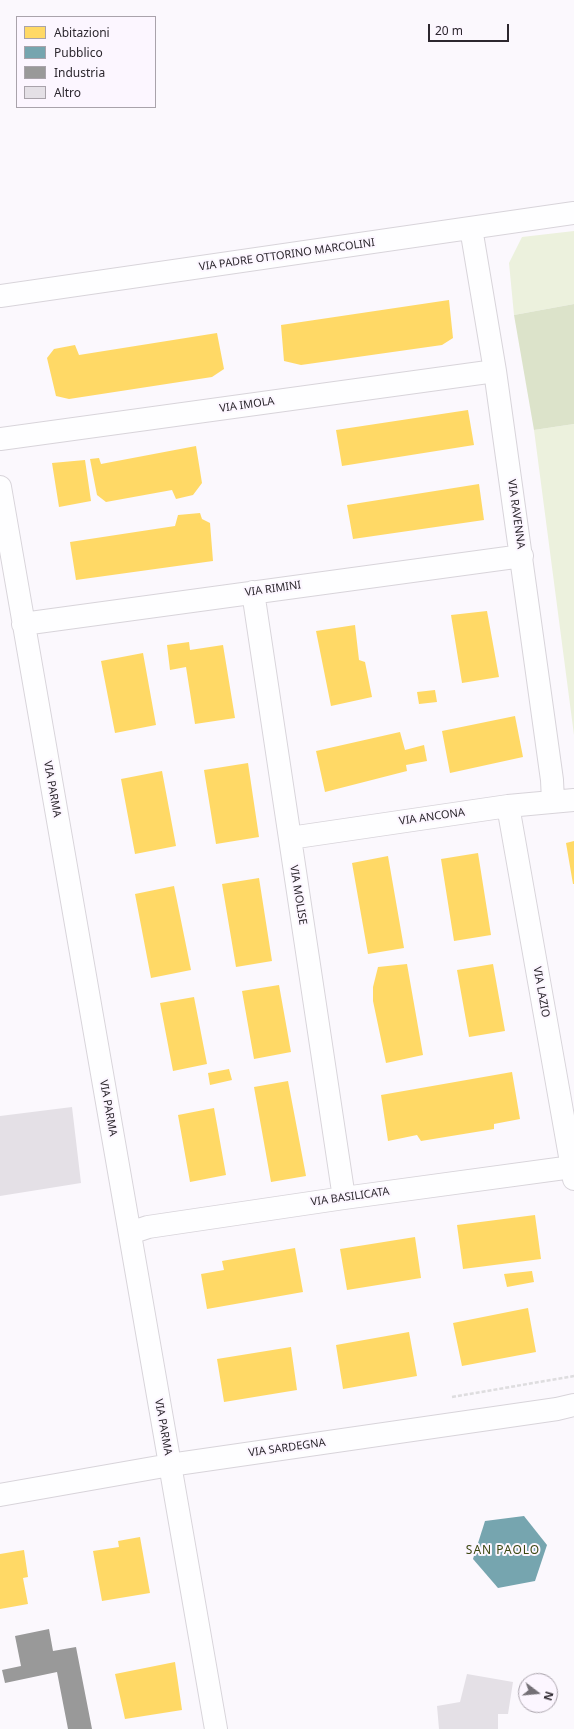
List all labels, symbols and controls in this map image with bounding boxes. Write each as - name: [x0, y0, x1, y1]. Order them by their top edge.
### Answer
- legend: [16, 16, 156, 108]
- scale bar: [430, 16, 511, 42]
- text: 20 m: [435, 22, 463, 39]
- text: Abitazioni: [54, 24, 110, 41]
- text: Pubblico: [54, 44, 103, 61]
- text: Industria: [54, 64, 105, 81]
- text: Altro: [54, 84, 81, 101]
- street label: VIA PADRE OTTORINO MARCOLINI: [198, 236, 376, 274]
- street label: VIA IMOLA: [219, 395, 275, 415]
- street label: VIA RAVENNA: [505, 478, 527, 550]
- street label: VIA RIMINI: [244, 579, 302, 599]
- street label: VIA PARMA: [41, 760, 63, 818]
- street label: VIA ANCONA: [398, 806, 466, 828]
- street label: VIA MOLISE: [287, 864, 309, 926]
- street label: VIA LAZIO: [530, 965, 552, 1019]
- street label: VIA PARMA: [97, 1079, 119, 1137]
- street label: VIA BASILICATA: [310, 1185, 390, 1209]
- street label: VIA PARMA: [152, 1398, 174, 1456]
- street label: VIA SARDEGNA: [248, 1436, 326, 1460]
- district label: SAN PAOLO: [466, 1544, 540, 1558]
- north arrow: [518, 1673, 558, 1713]
- text: N: [541, 1690, 558, 1703]

